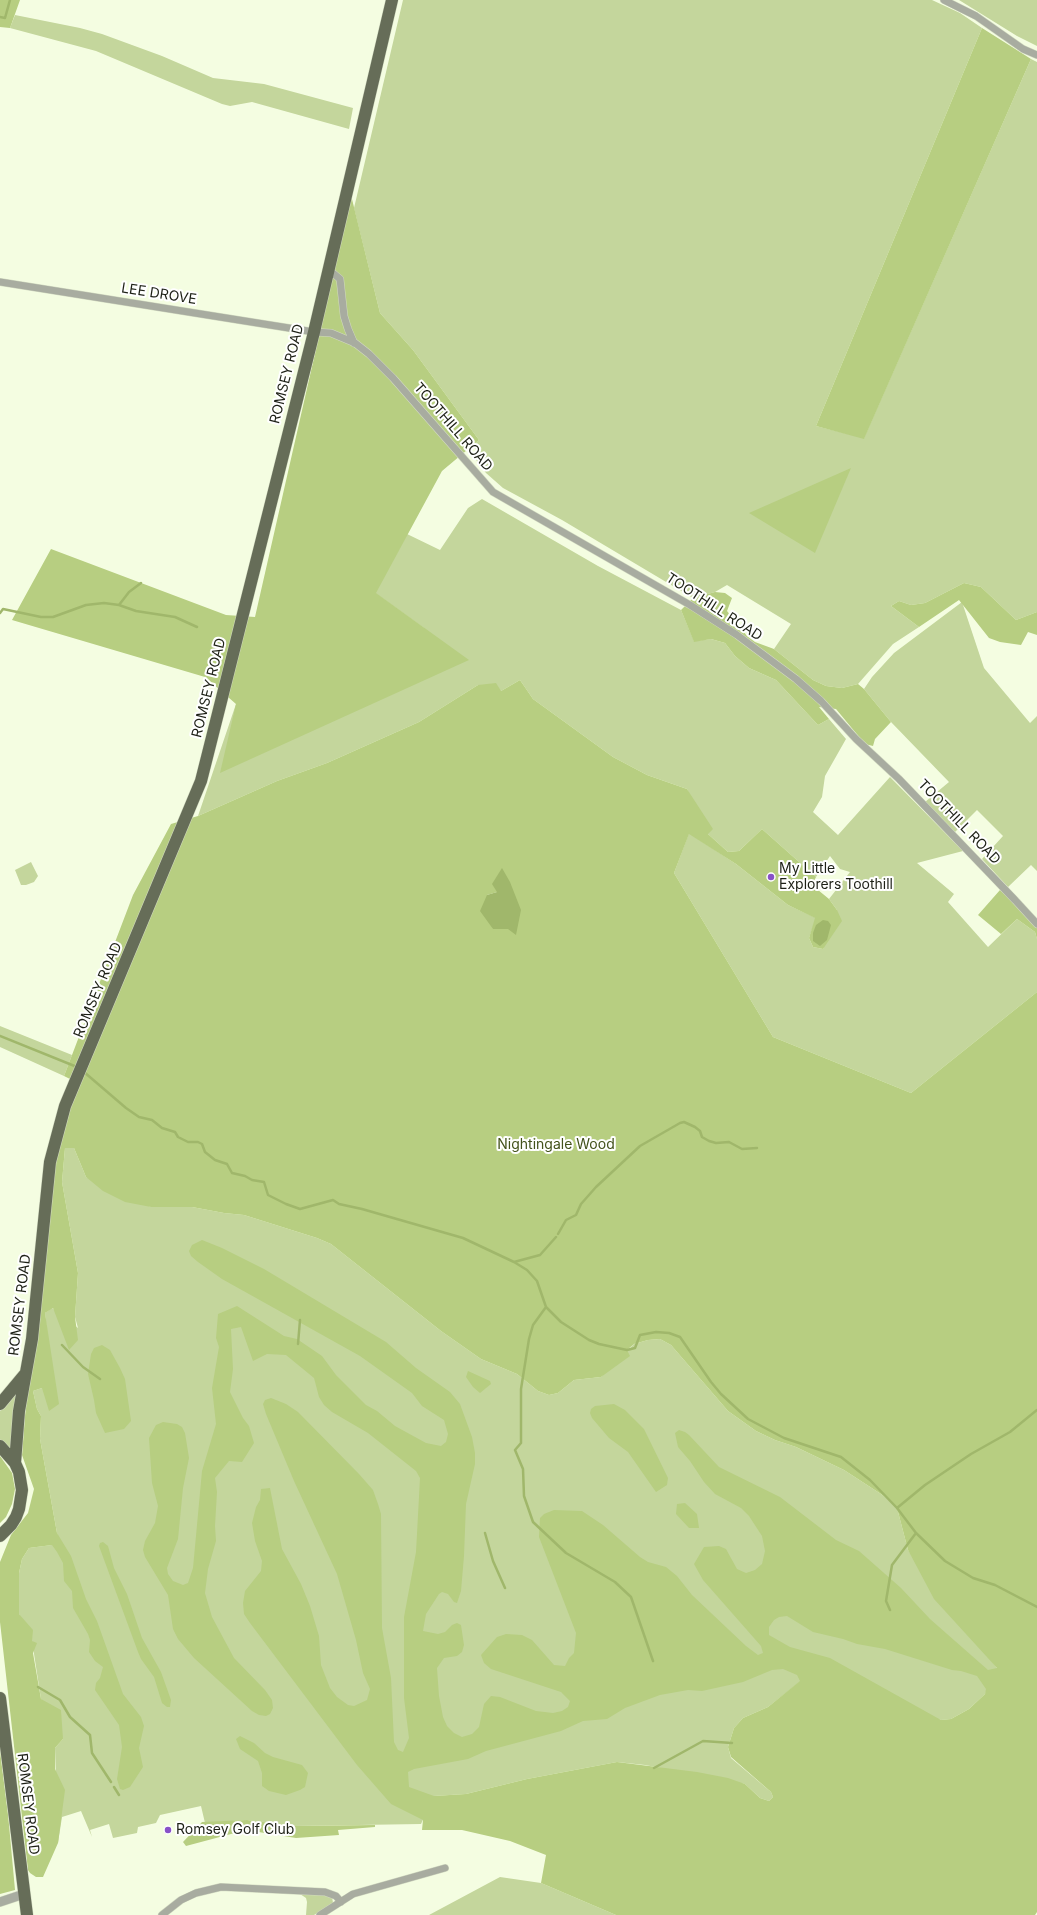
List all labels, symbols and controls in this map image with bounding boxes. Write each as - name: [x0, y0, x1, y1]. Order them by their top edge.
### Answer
- street label: LEE DROVE: [120, 280, 198, 308]
- street label: ROMSEY ROAD: [266, 322, 308, 426]
- street label: TOOTHILL ROAD: [410, 379, 496, 475]
- street label: TOOTHILL ROAD: [663, 570, 765, 644]
- street label: ROMSEY ROAD: [188, 636, 230, 740]
- street label: TOOTHILL ROAD: [914, 776, 1004, 868]
- place label: My Little Explorers Toothill: [779, 861, 893, 894]
- marker: My Little Explorers Toothill: [766, 872, 776, 882]
- street label: ROMSEY ROAD: [70, 940, 126, 1040]
- park label: Nightingale Wood: [497, 1137, 615, 1153]
- street label: ROMSEY ROAD: [5, 1253, 35, 1357]
- street label: ROMSEY ROAD: [13, 1752, 43, 1856]
- place label: Romsey Golf Club: [176, 1822, 294, 1838]
- marker: Romsey Golf Club: [163, 1825, 173, 1835]

